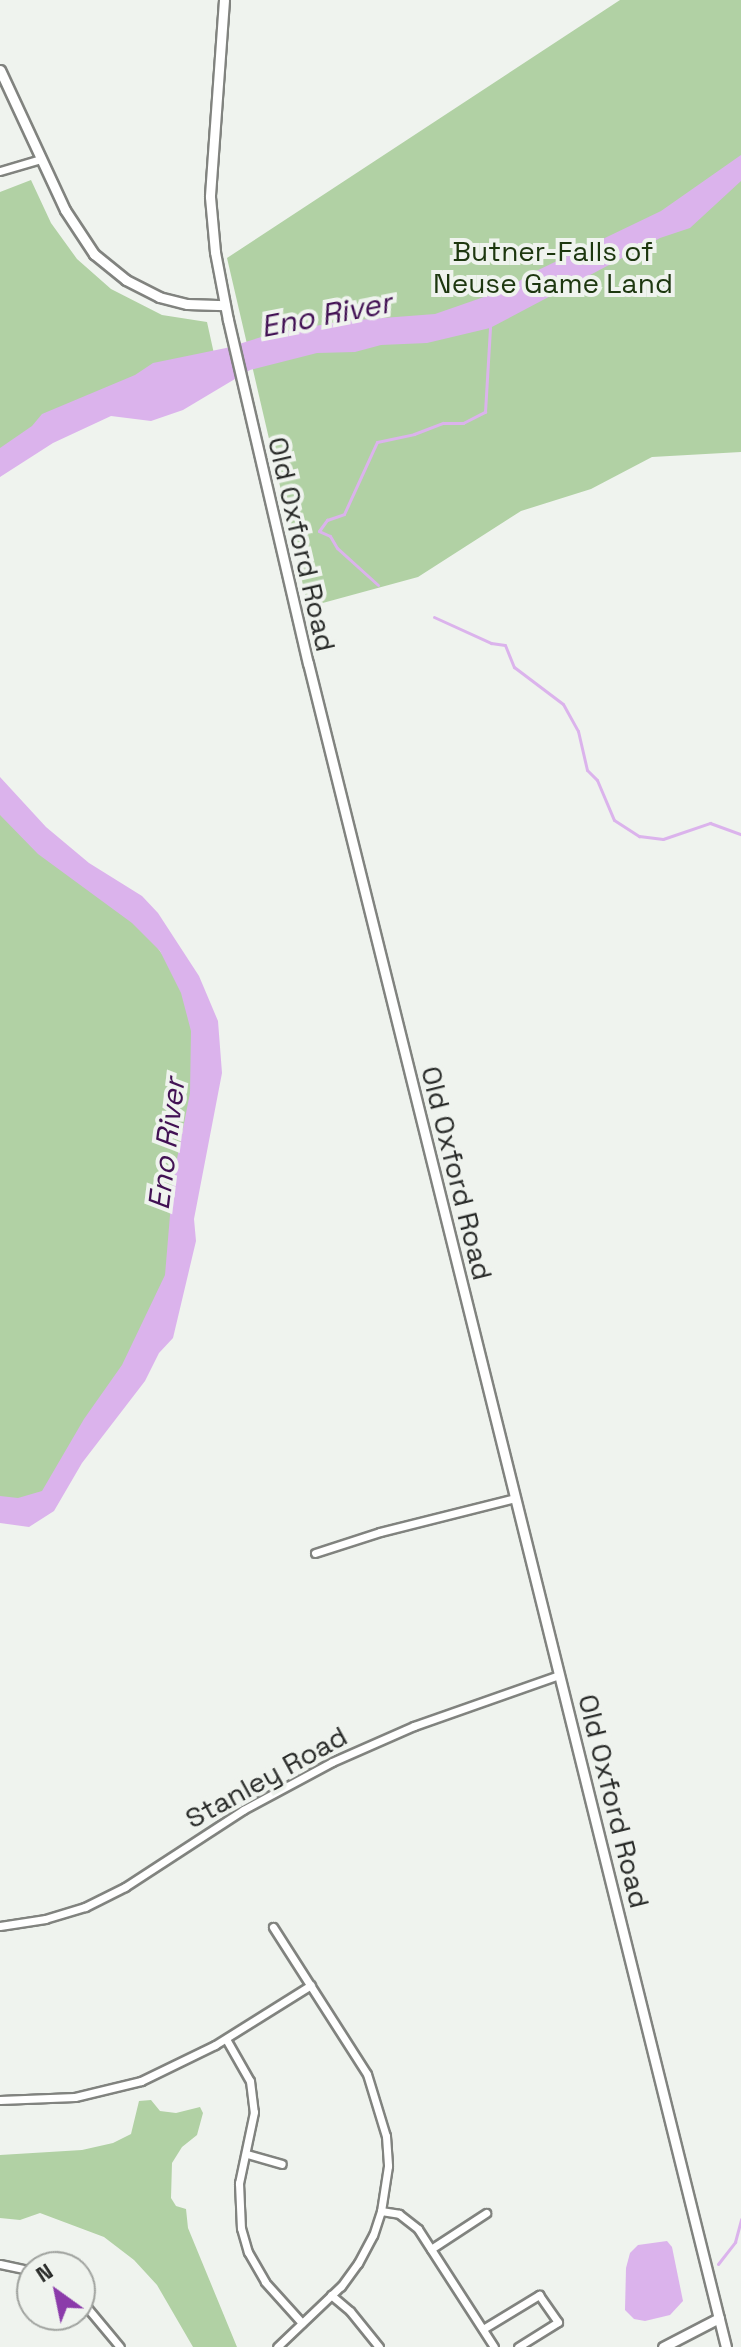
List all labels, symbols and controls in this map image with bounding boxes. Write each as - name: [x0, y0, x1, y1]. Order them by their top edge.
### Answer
- park label: Butner-Falls of Neuse Game Land: [433, 234, 673, 300]
- water label: Eno River: [258, 285, 394, 345]
- street label: Old Oxford Road: [261, 433, 343, 655]
- street label: Old Oxford Road: [414, 1063, 500, 1283]
- water label: Eno River: [141, 1076, 193, 1212]
- street label: Old Oxford Road: [571, 1691, 657, 1911]
- street label: Stanley Road: [179, 1719, 353, 1835]
- north arrow: [16, 2251, 96, 2331]
- text: N: [30, 2257, 58, 2288]

